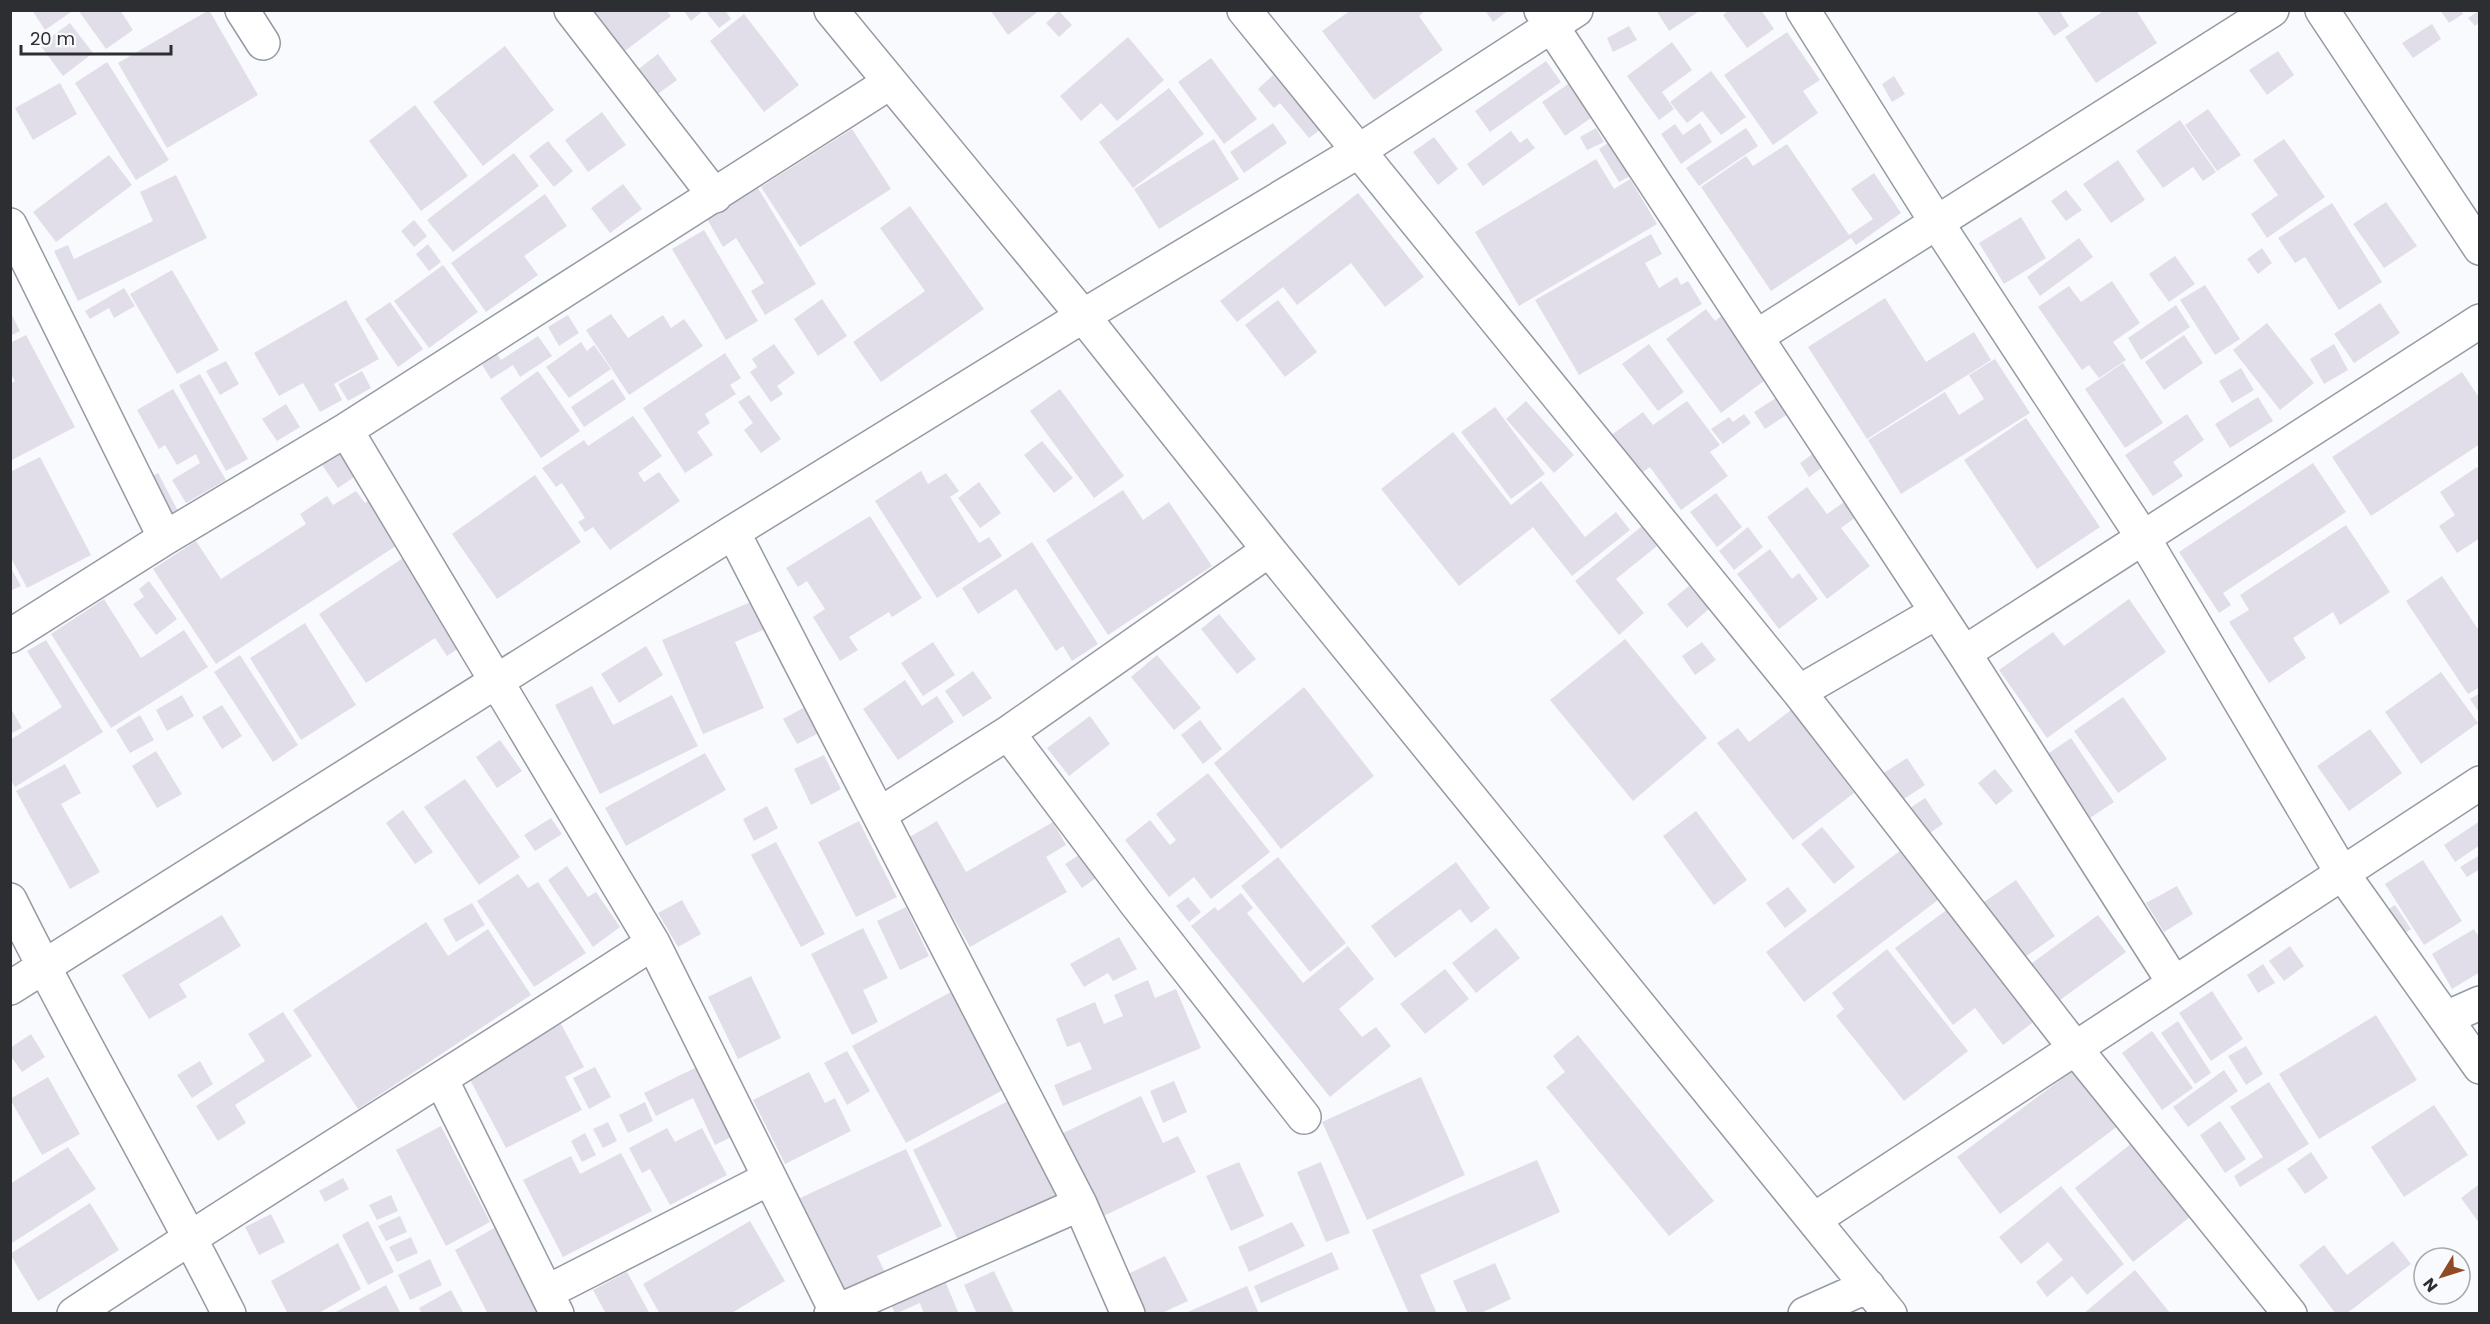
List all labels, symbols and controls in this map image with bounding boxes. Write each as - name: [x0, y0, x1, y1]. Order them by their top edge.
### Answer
- scale bar: [21, 18, 171, 56]
- text: 20 m: [30, 26, 75, 51]
- north arrow: [2412, 1246, 2472, 1306]
- text: N: [2418, 1273, 2443, 1297]

